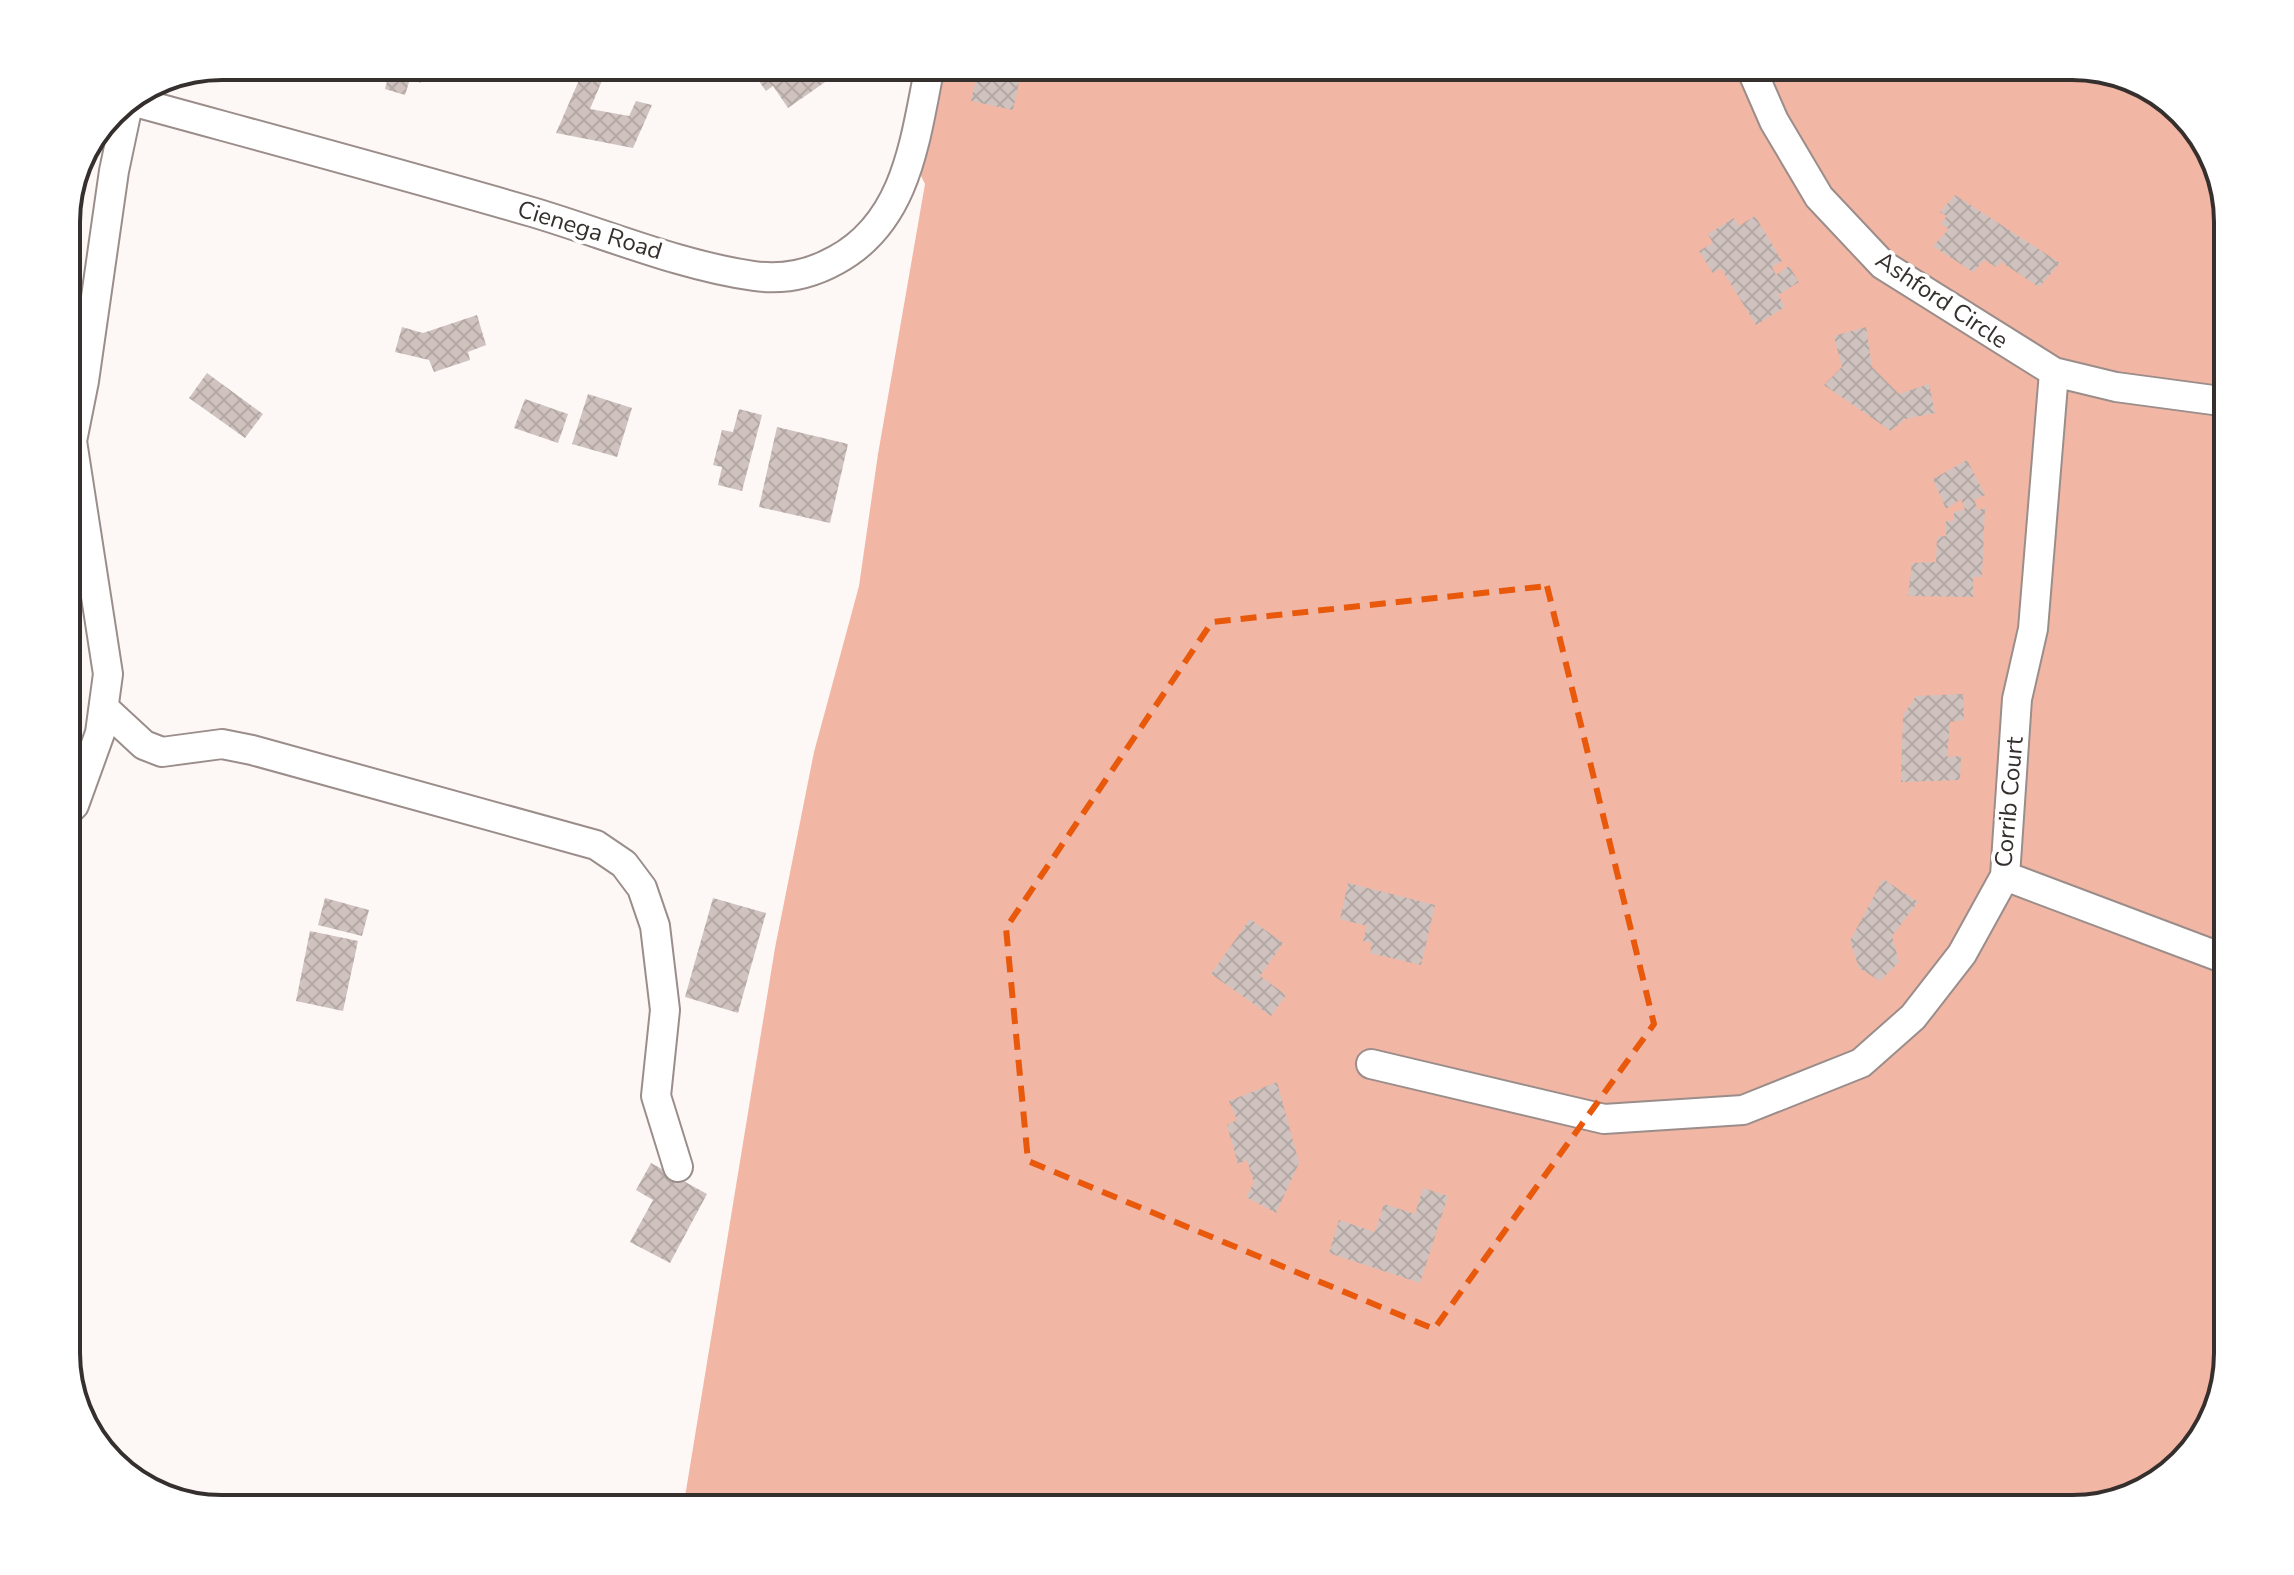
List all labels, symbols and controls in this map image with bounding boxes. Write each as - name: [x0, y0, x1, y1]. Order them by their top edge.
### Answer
- street label: Cienega Road: [514, 193, 666, 267]
- street label: Ashford Circle: [1870, 244, 2014, 356]
- street label: Corrib Court: [1987, 735, 2031, 869]

